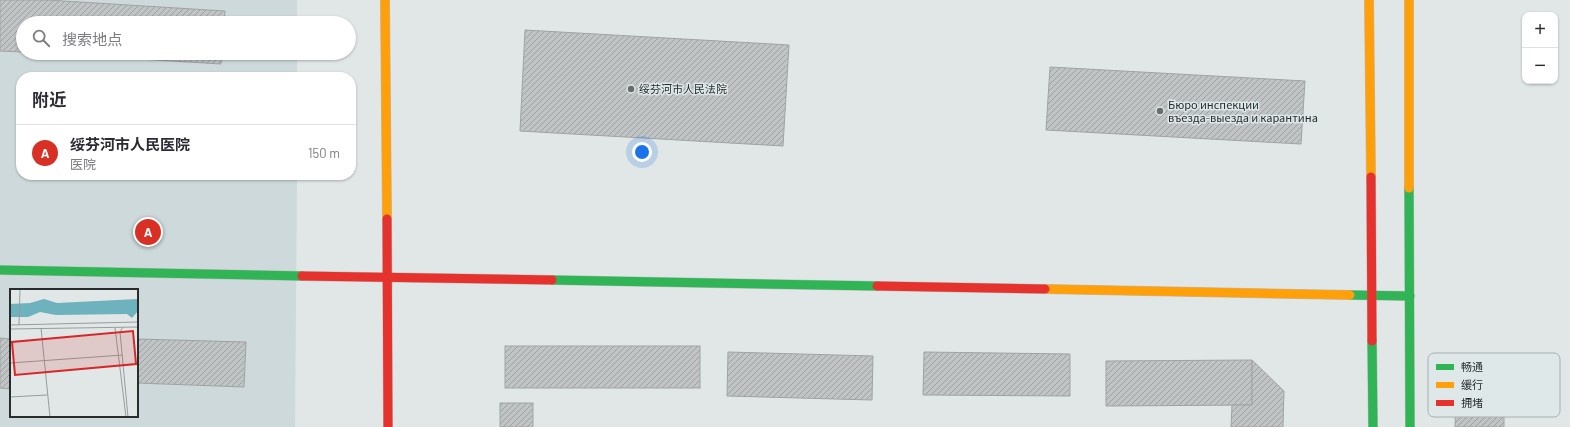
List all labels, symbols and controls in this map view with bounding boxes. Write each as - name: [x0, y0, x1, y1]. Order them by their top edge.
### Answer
- map controls: [1522, 12, 1558, 84]
- button: +: [1522, 12, 1558, 48]
- search box: [16, 16, 356, 60]
- icon: search: [30, 27, 52, 49]
- text: 搜索地点: [62, 30, 122, 48]
- button: −: [1522, 48, 1558, 84]
- place label: 绥芬河市人民法院: [639, 82, 727, 95]
- marker: 绥芬河市人民法院: [626, 84, 636, 94]
- text: 附近: [32, 89, 66, 109]
- place label: Бюро инспекции въезда-выезда и карантина: [1168, 98, 1318, 124]
- marker: Бюро инспекции въезда-выезда и карантина: [1155, 106, 1165, 116]
- text: 绥芬河市人民医院: [70, 135, 190, 153]
- your location: [632, 142, 652, 162]
- text: A: [41, 145, 49, 161]
- text: 150 m: [308, 145, 340, 161]
- text: 医院: [70, 156, 96, 172]
- pin: A: [135, 217, 161, 247]
- inset map: [10, 289, 138, 417]
- legend: [1428, 353, 1560, 417]
- text: 畅通: [1461, 360, 1483, 373]
- text: 缓行: [1461, 378, 1483, 391]
- text: 拥堵: [1461, 396, 1483, 409]

